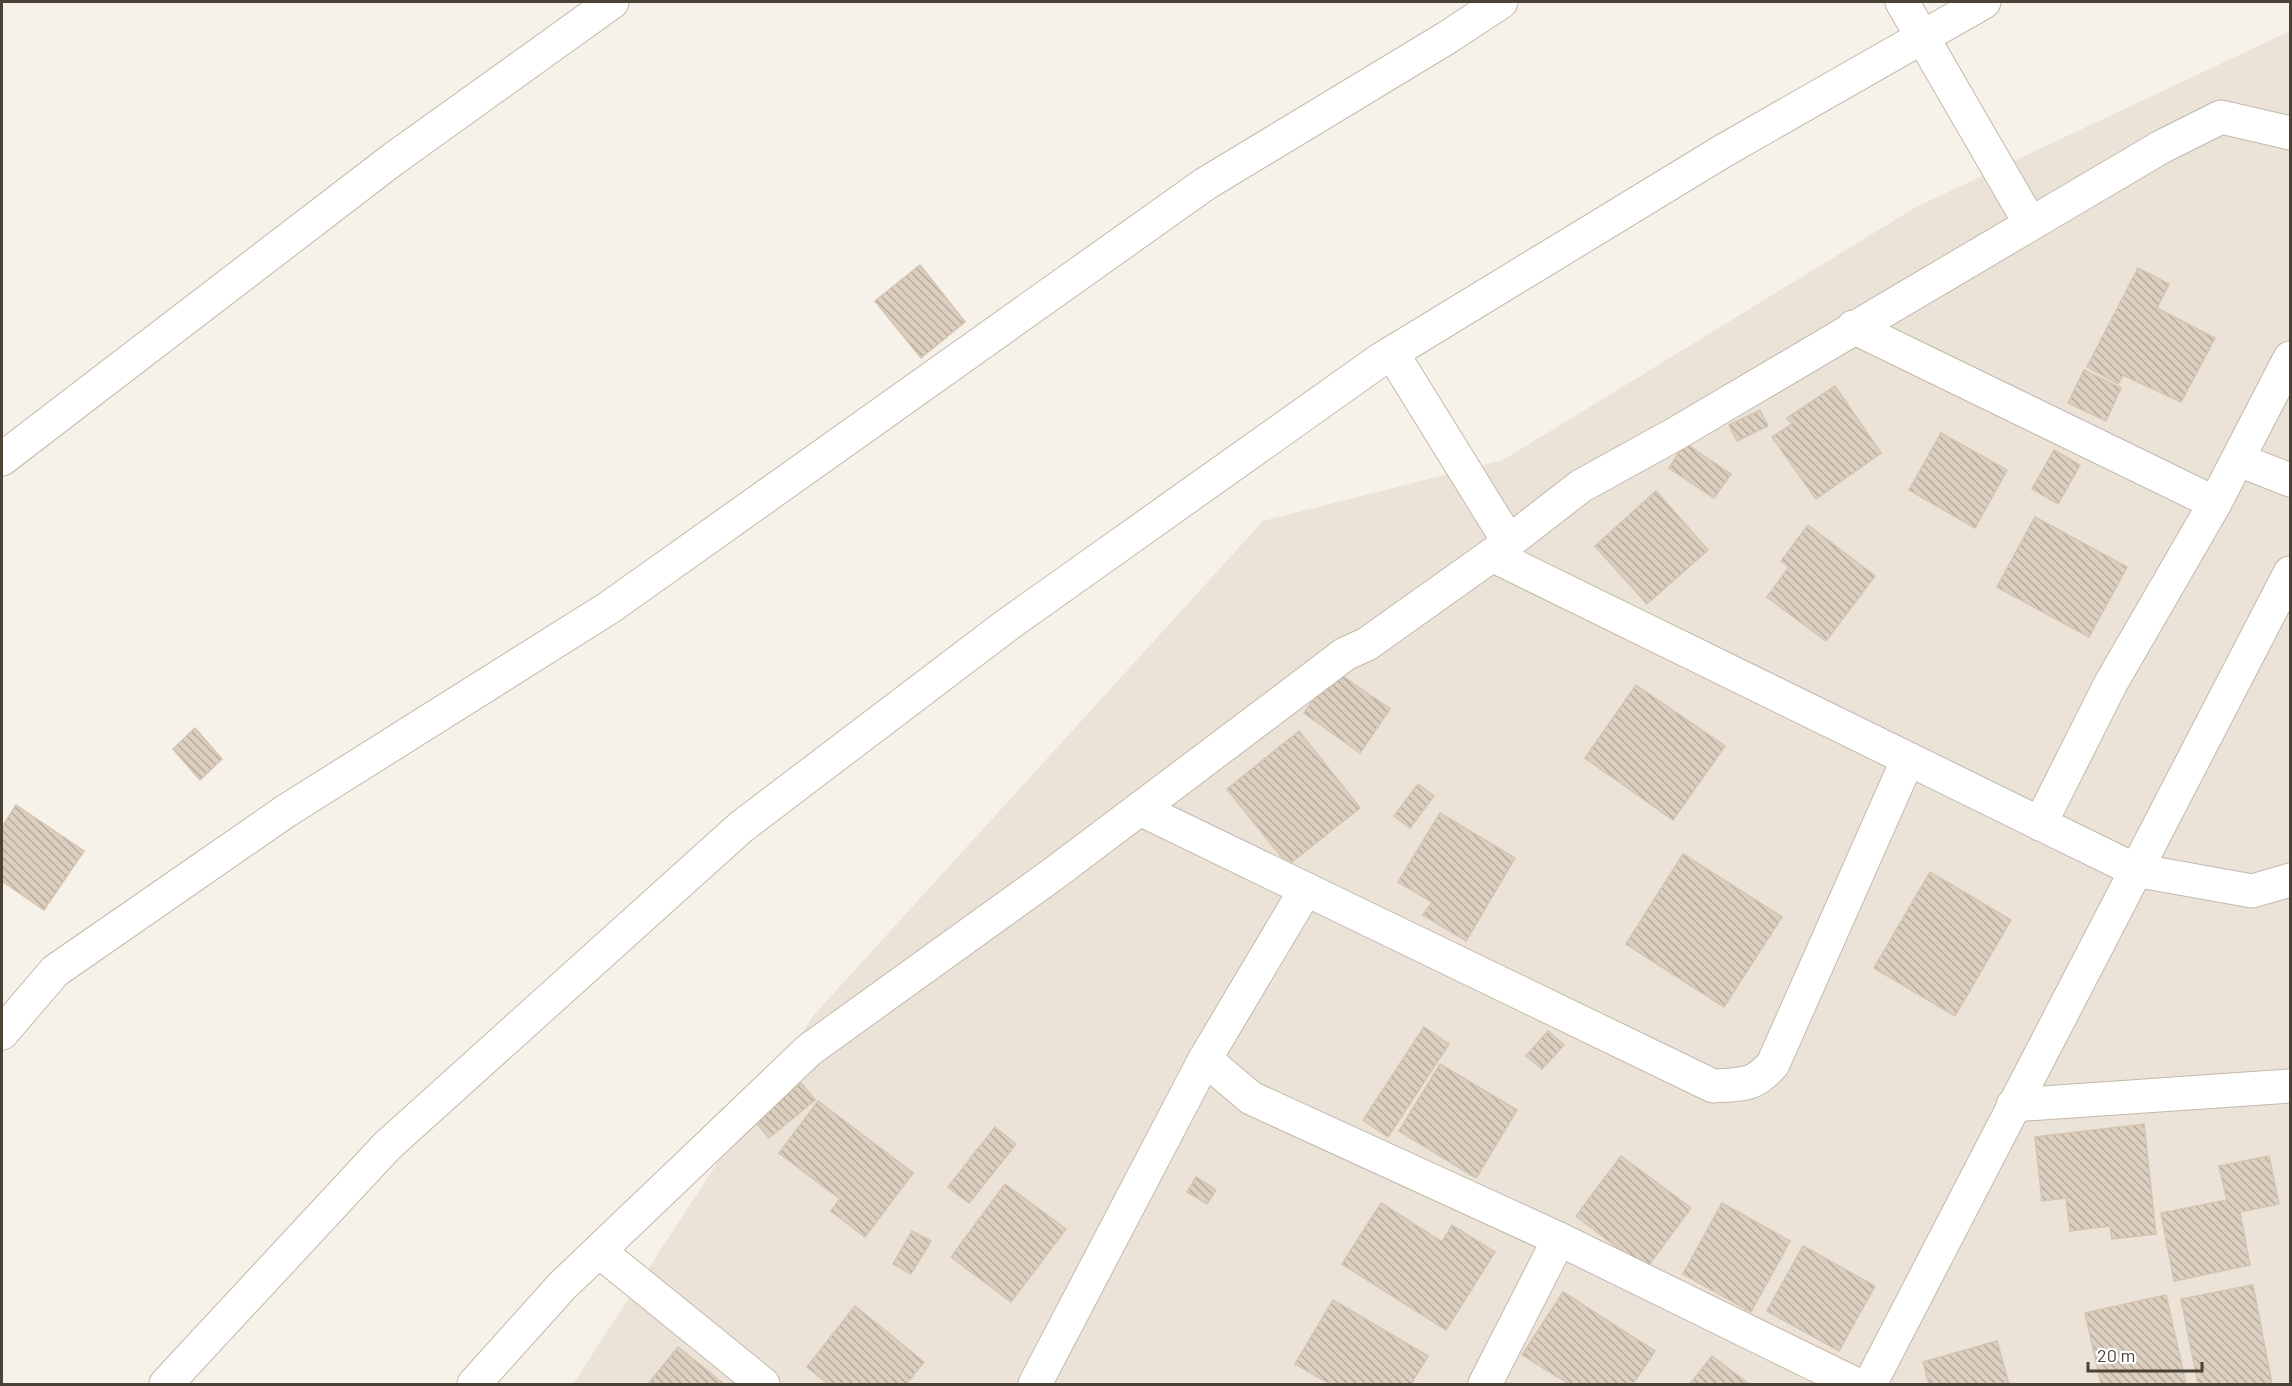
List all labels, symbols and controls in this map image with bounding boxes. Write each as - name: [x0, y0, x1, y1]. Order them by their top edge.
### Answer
- scale bar: [2088, 1335, 2202, 1373]
- text: 20 m: [2097, 1344, 2135, 1366]

